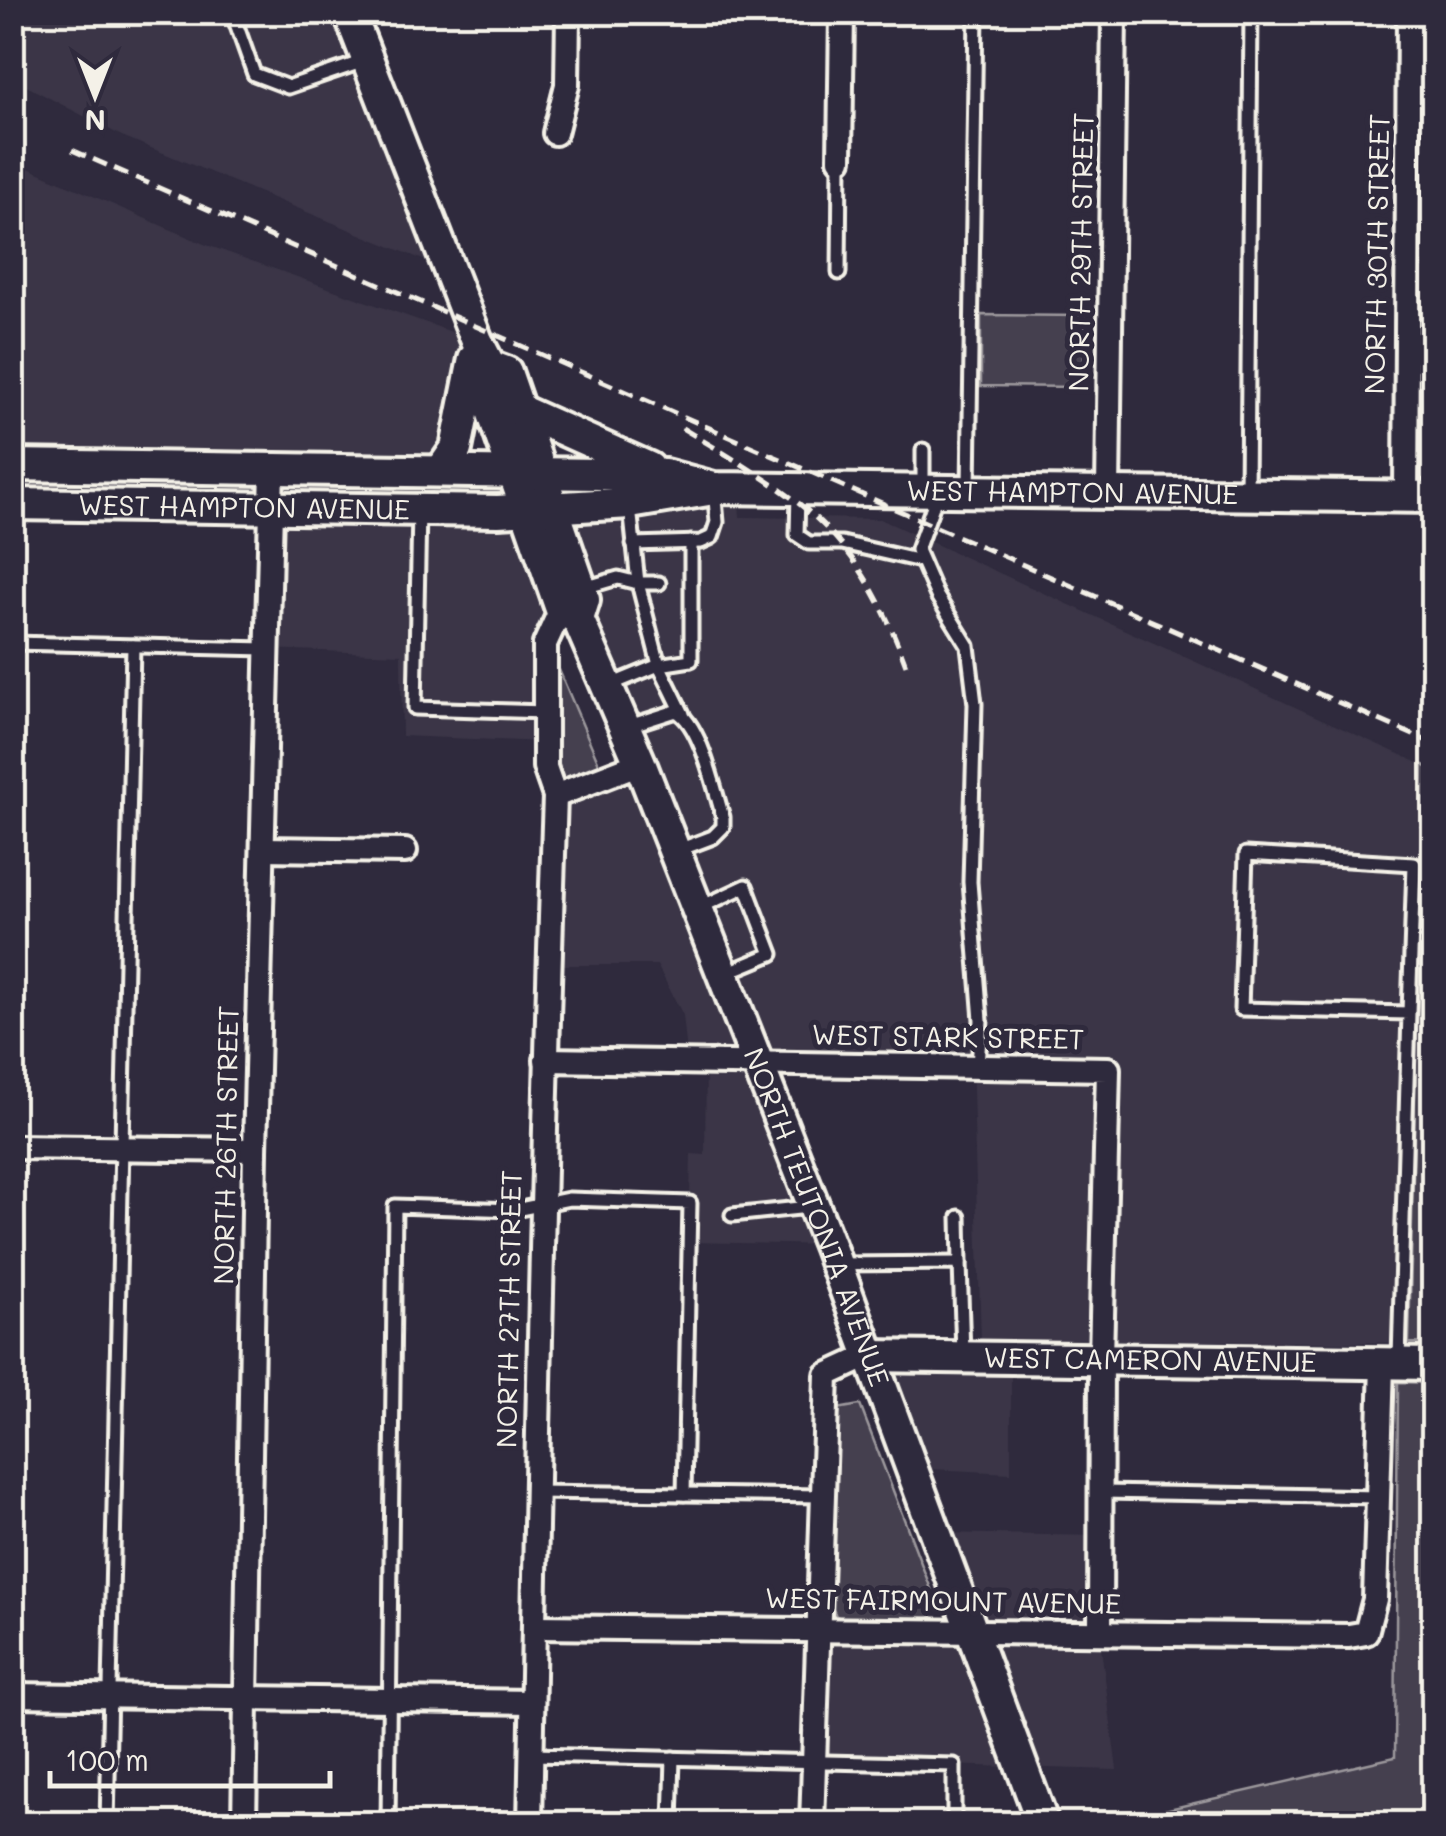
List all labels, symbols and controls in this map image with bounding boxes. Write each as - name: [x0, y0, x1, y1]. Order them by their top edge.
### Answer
- north arrow: [45, 45, 145, 145]
- text: N: [84, 103, 106, 139]
- street label: NORTH 29TH STREET: [1060, 112, 1100, 392]
- street label: NORTH 30TH STREET: [1356, 113, 1396, 395]
- street label: WEST HAMPTON AVENUE: [906, 471, 1238, 512]
- street label: WEST HAMPTON AVENUE: [78, 486, 410, 527]
- street label: NORTH 26TH STREET: [205, 1005, 245, 1285]
- street label: WEST STARK STREET: [811, 1016, 1085, 1056]
- street label: NORTH TEUTONIA AVENUE: [736, 1042, 899, 1391]
- street label: NORTH 27TH STREET: [488, 1170, 528, 1448]
- street label: WEST CAMERON AVENUE: [983, 1339, 1317, 1379]
- street label: WEST FAIRMOUNT AVENUE: [765, 1579, 1121, 1621]
- scale bar: [50, 1726, 330, 1788]
- text: 100 m: [65, 1739, 149, 1779]

